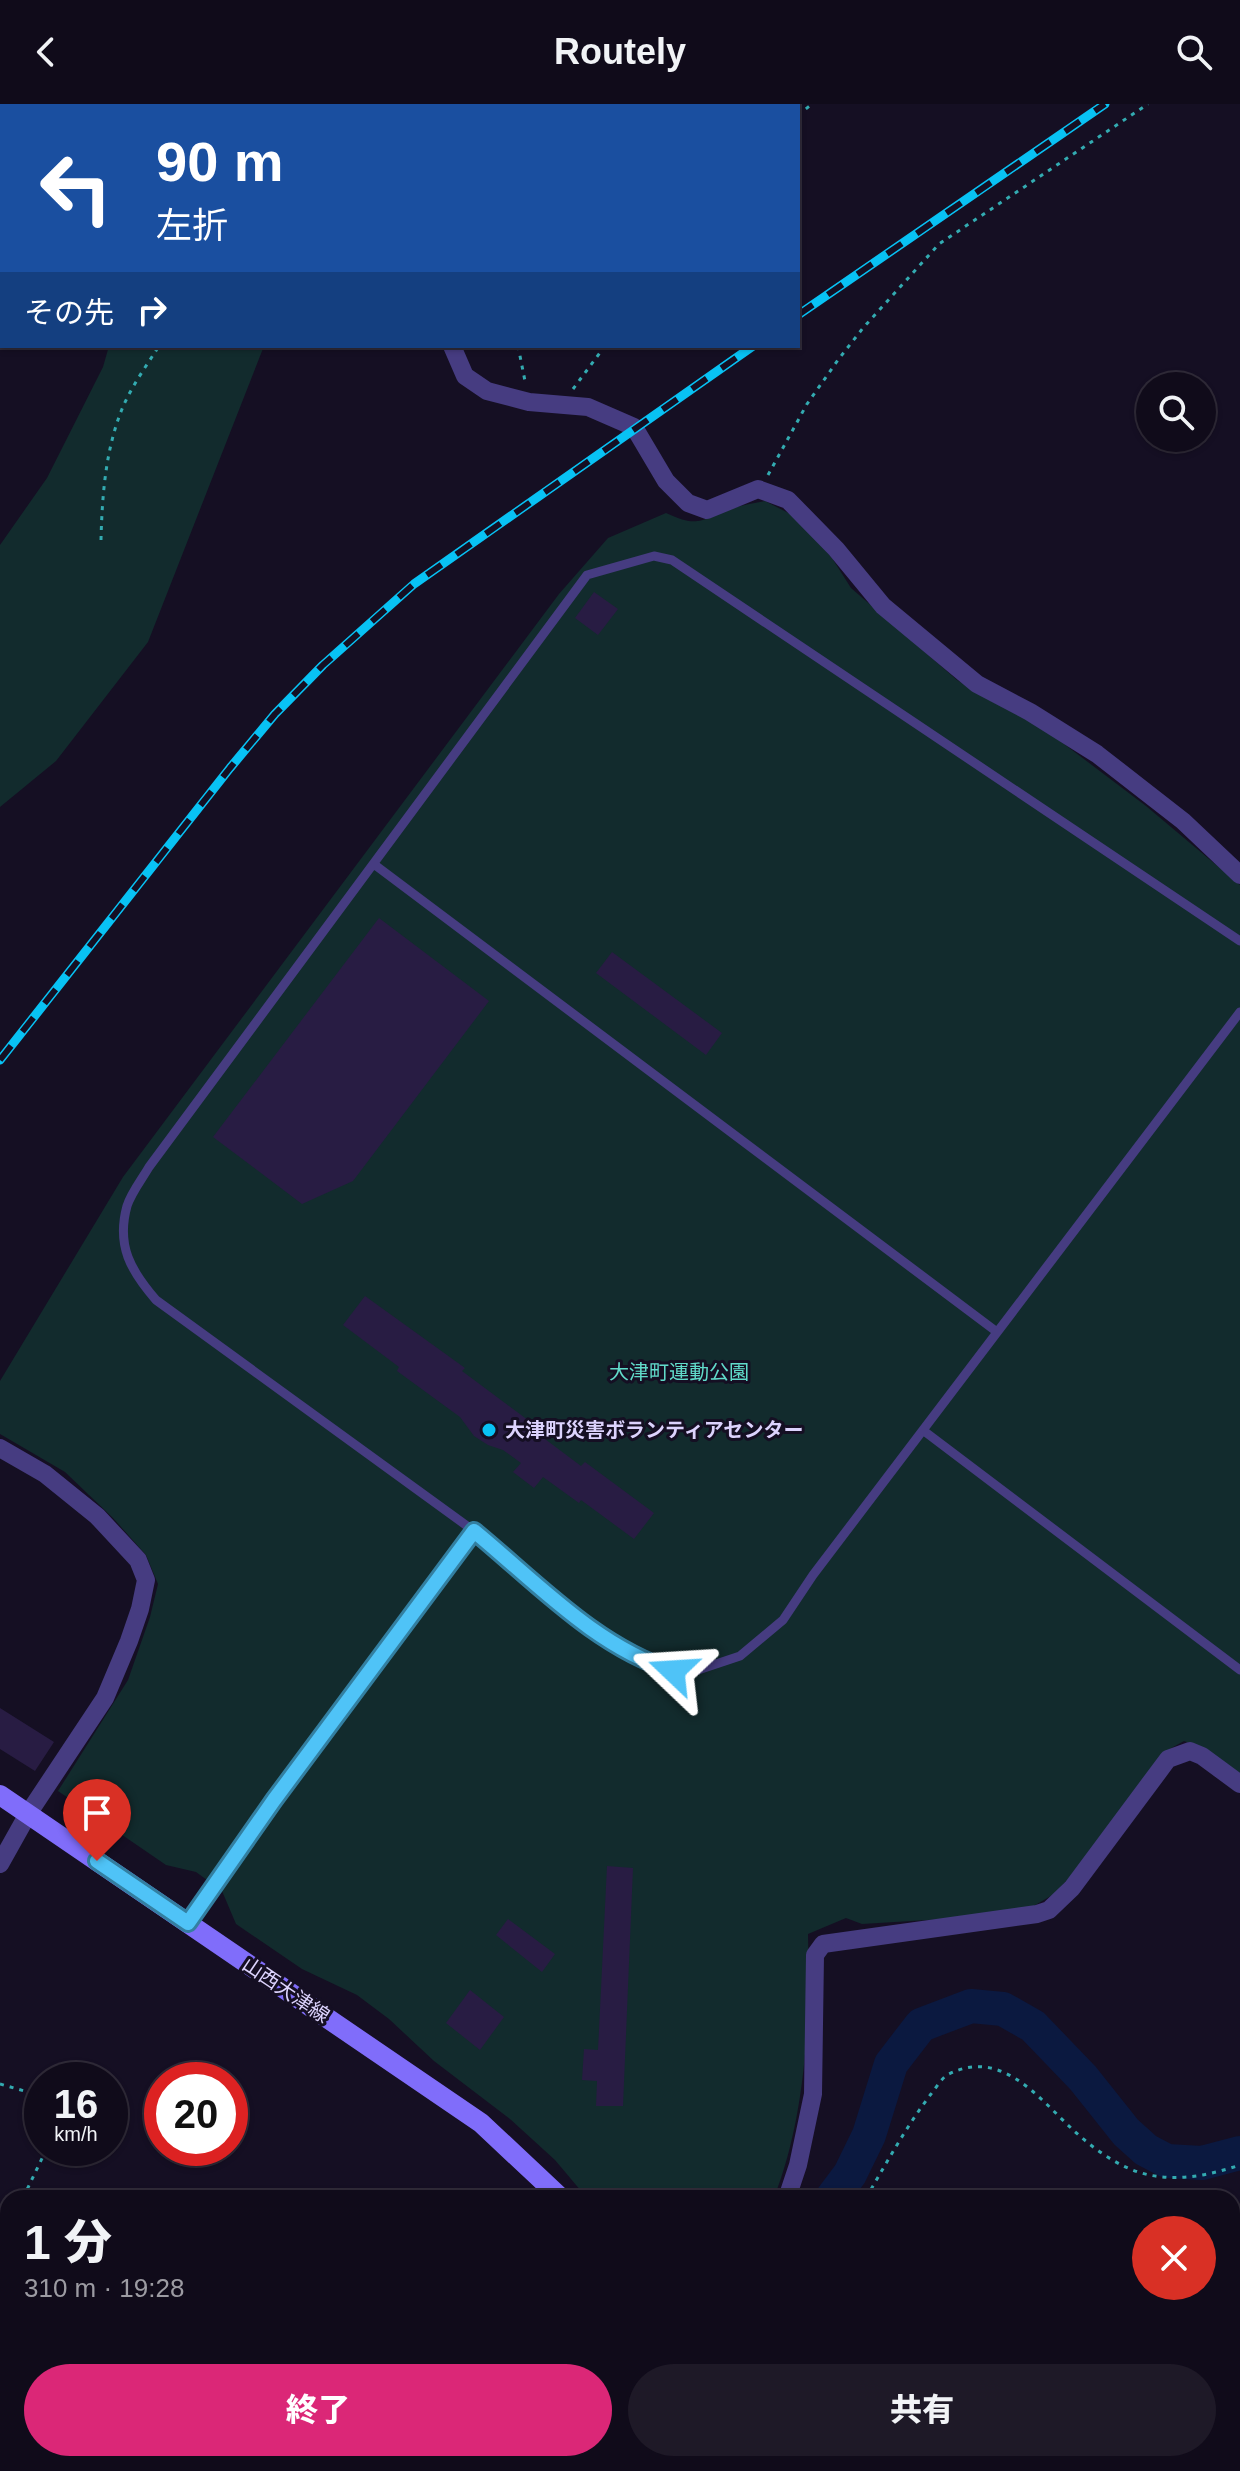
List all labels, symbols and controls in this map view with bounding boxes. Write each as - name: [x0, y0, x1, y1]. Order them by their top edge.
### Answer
- icon: back: [24, 30, 68, 74]
- icon: search: [1172, 30, 1216, 74]
- text: Routely: [554, 31, 686, 72]
- text: 90 m: [156, 130, 284, 193]
- icon: left: [24, 136, 128, 240]
- text: 左折: [156, 205, 228, 246]
- icon: right: [130, 288, 174, 332]
- text: その先: [24, 296, 114, 329]
- map controls: [1136, 372, 1216, 452]
- button: search: [1136, 372, 1216, 452]
- park label: 大津町運動公園: [609, 1361, 749, 1383]
- place label: 大津町災害ボランティアセンター: [505, 1419, 803, 1441]
- marker: 大津町災害ボランティアセンター: [480, 1421, 498, 1439]
- position arrow: [631, 1629, 715, 1713]
- pin: [63, 1779, 131, 1861]
- icon: arrive: [75, 1791, 119, 1835]
- street label: 山西大津線: [238, 1953, 334, 2027]
- speed limit sign: 20: [144, 2062, 248, 2166]
- text: 16: [54, 2082, 98, 2126]
- text: km/h: [54, 2123, 98, 2145]
- text: 1 分: [24, 2216, 112, 2269]
- button: close: [1132, 2216, 1216, 2300]
- text: 310 m · 19:28: [24, 2273, 184, 2303]
- button: 終了: [24, 2364, 612, 2456]
- button: 共有: [628, 2364, 1216, 2456]

